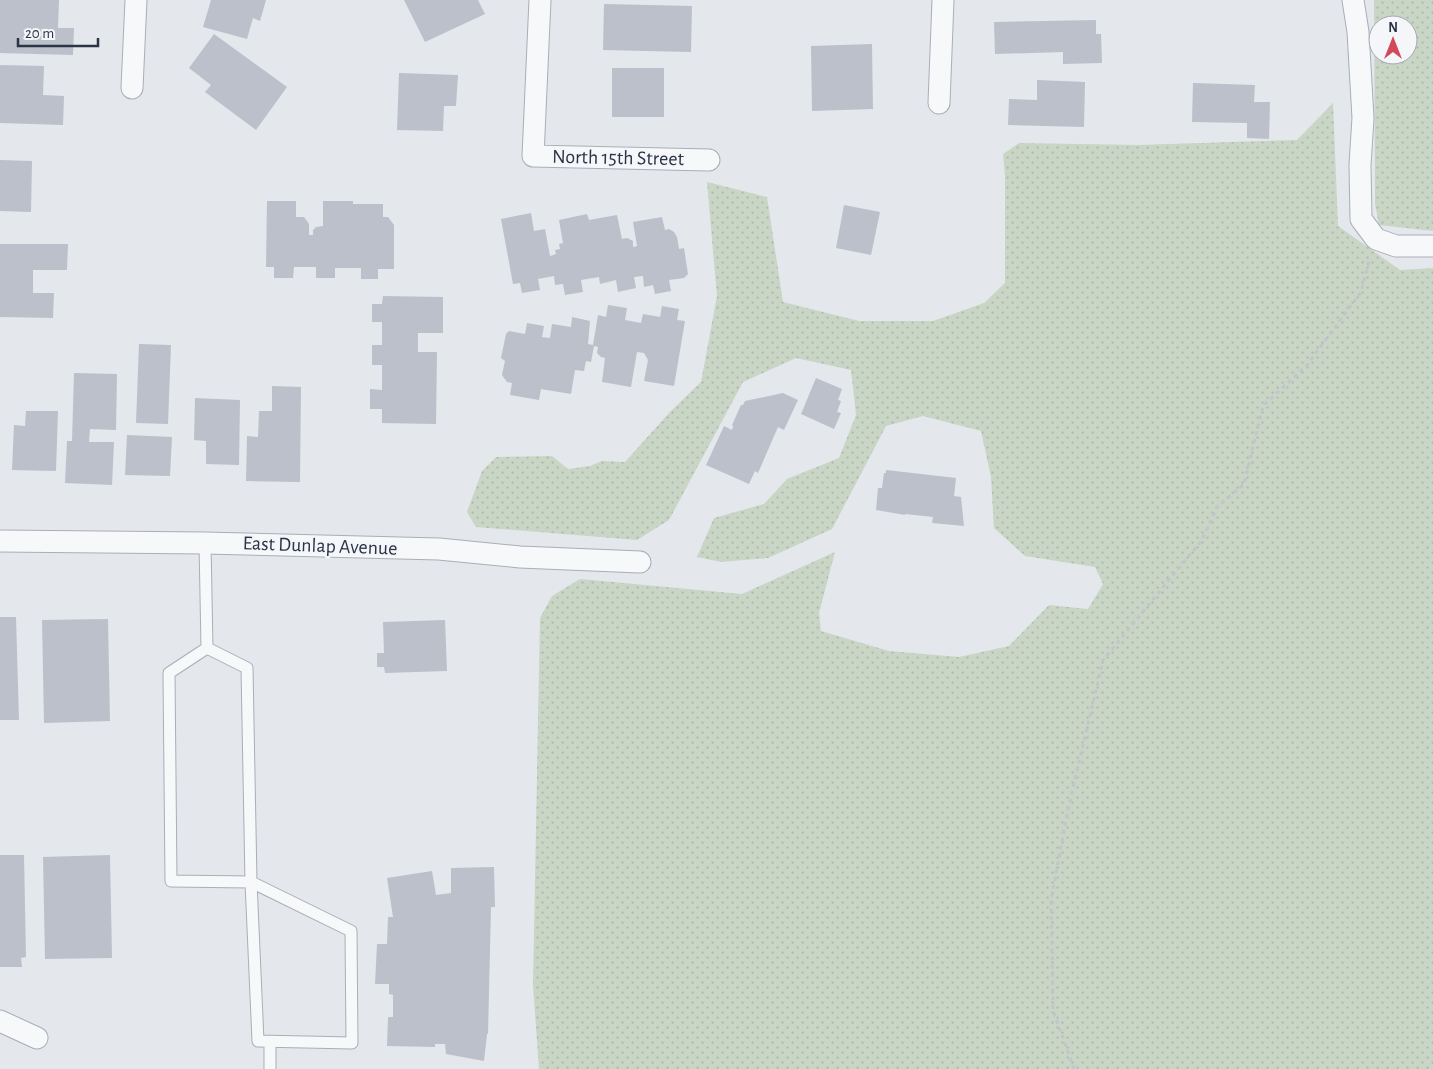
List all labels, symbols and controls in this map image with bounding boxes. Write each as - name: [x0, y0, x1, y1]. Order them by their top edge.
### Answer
- scale bar: [18, 15, 98, 47]
- north arrow: [1368, 15, 1418, 65]
- text: N: [1388, 21, 1398, 35]
- text: 20 m: [25, 26, 54, 41]
- street label: North 15th Street: [552, 147, 685, 169]
- street label: East Dunlap Avenue: [242, 533, 398, 559]

